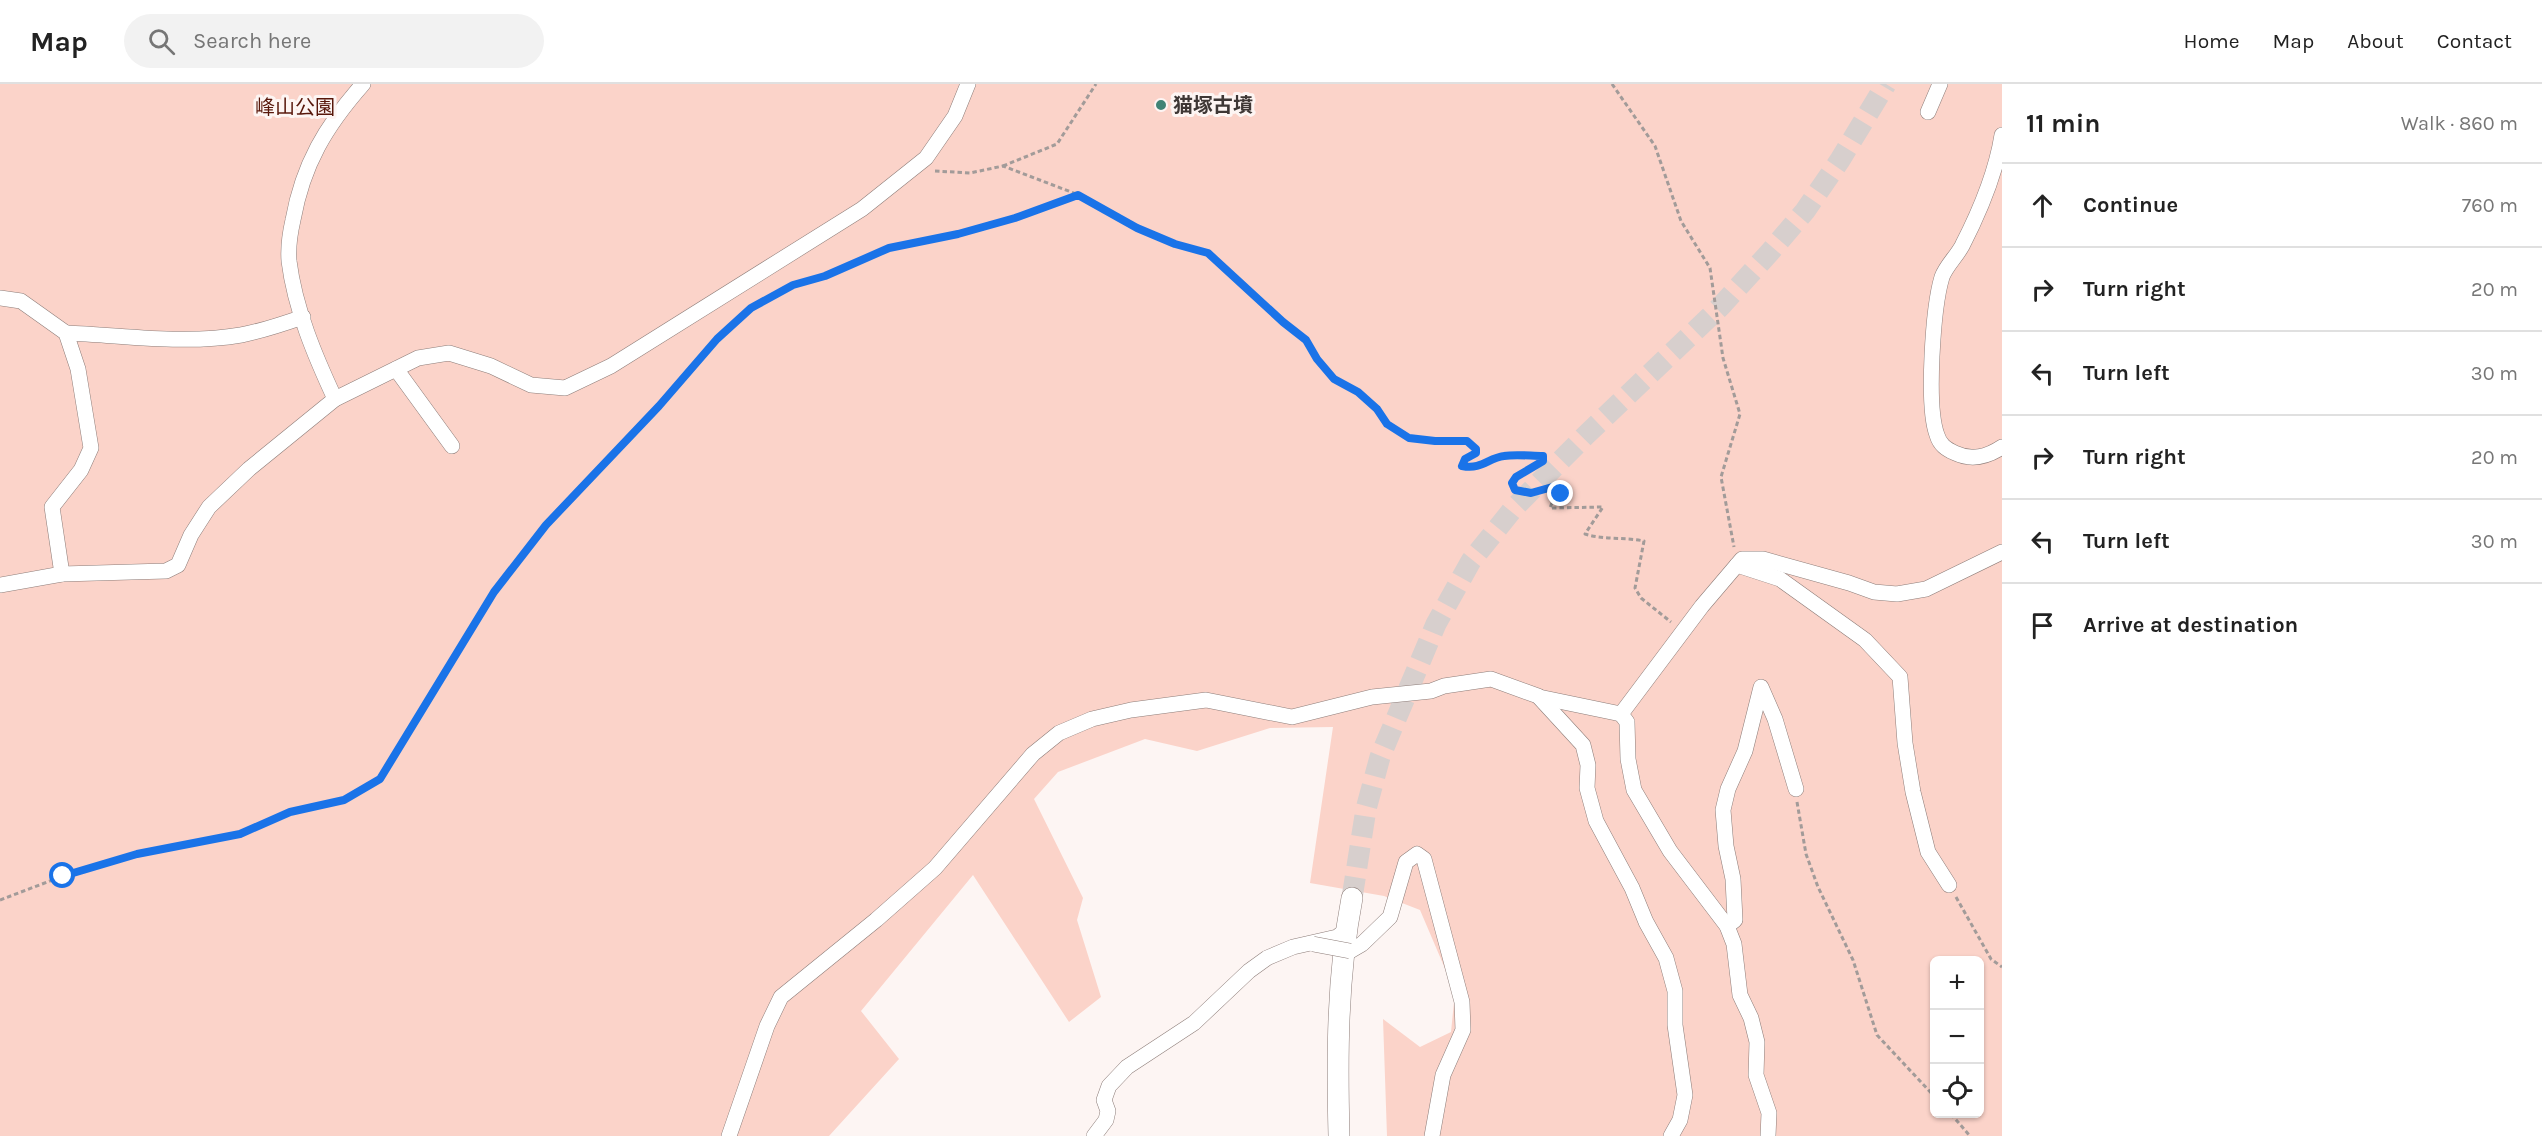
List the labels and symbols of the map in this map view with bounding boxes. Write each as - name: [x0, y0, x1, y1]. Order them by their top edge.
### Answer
- place label: 猫塚古墳: [1173, 94, 1253, 117]
- park label: 峰山公園: [255, 96, 335, 119]
- marker: 猫塚古墳: [1154, 98, 1168, 112]
- route end: [1547, 480, 1573, 506]
- route start: [49, 862, 75, 888]

